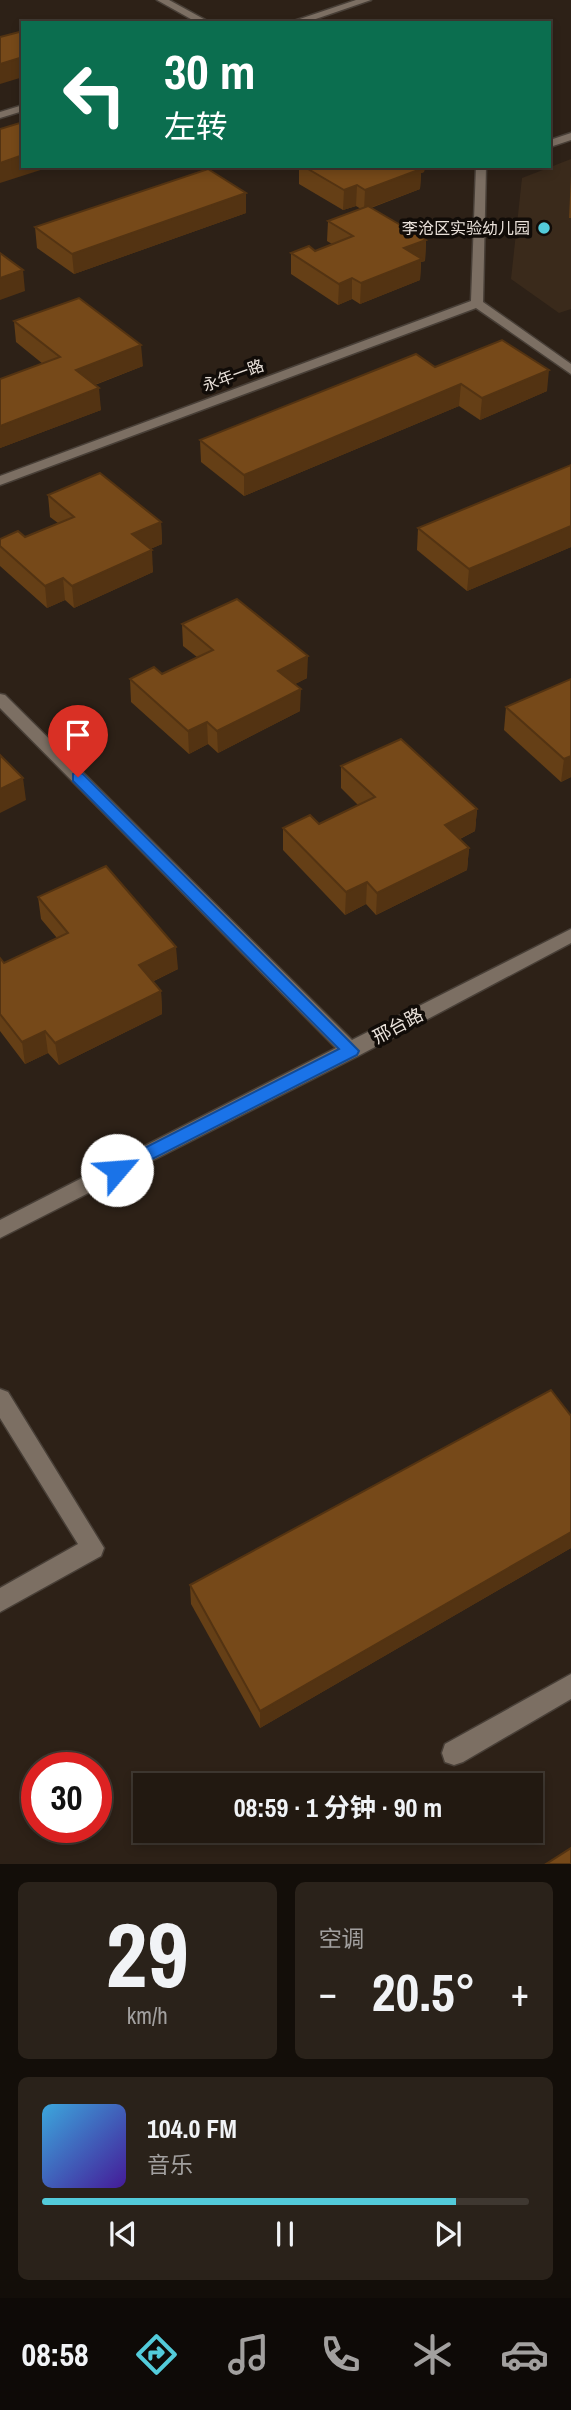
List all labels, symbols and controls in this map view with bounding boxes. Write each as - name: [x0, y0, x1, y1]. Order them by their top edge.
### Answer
- text: 30 m: [164, 38, 256, 104]
- icon: left: [49, 49, 140, 140]
- text: 左转: [164, 105, 228, 148]
- place label: 李沧区实验幼儿园: [402, 217, 530, 239]
- marker: 李沧区实验幼儿园: [536, 220, 552, 236]
- street label: 永年一路: [199, 354, 267, 396]
- pin: [48, 705, 108, 777]
- icon: arrive: [59, 716, 97, 754]
- street label: 邢台路: [368, 1002, 427, 1049]
- position arrow: [80, 1133, 154, 1207]
- speed limit sign: 30: [21, 1752, 112, 1843]
- text: 08:59 · 1 分钟 · 90 m: [234, 1790, 442, 1825]
- text: 29: [106, 1893, 189, 2015]
- text: 空调: [319, 1923, 365, 1954]
- text: 20.5°: [372, 1957, 476, 2027]
- text: −: [319, 1967, 337, 2018]
- text: +: [511, 1967, 529, 2018]
- text: km/h: [127, 2000, 168, 2031]
- text: 104.0 FM: [147, 2111, 237, 2146]
- text: 音乐: [147, 2149, 193, 2180]
- icon: previous: [104, 2215, 142, 2253]
- icon: pause: [266, 2215, 304, 2253]
- icon: next: [429, 2215, 467, 2253]
- icon: directions: [132, 2330, 181, 2379]
- icon: music: [224, 2330, 273, 2379]
- icon: phone: [316, 2330, 365, 2379]
- icon: climate: [408, 2330, 457, 2379]
- icon: car: [500, 2330, 549, 2379]
- text: 08:58: [22, 2333, 89, 2376]

